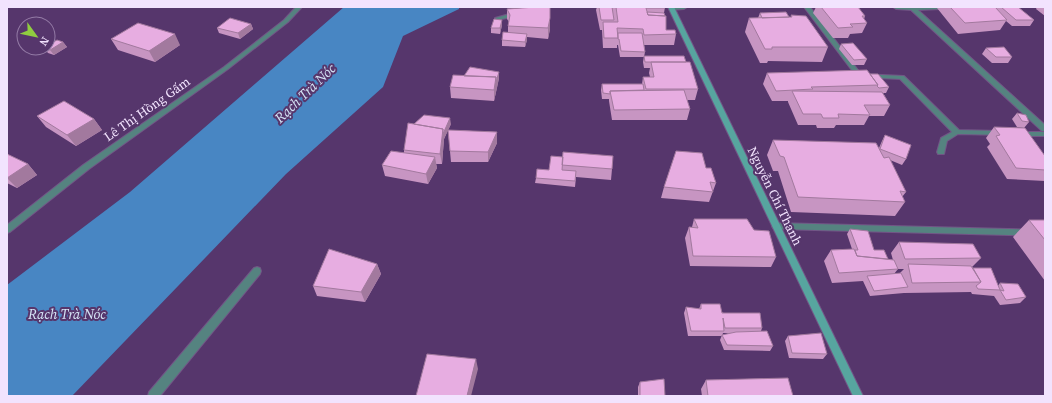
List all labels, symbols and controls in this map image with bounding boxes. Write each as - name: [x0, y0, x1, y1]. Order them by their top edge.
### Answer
- north arrow: [16, 16, 56, 56]
- text: N: [35, 34, 52, 49]
- water label: Rạch Trà Nóc: [269, 58, 340, 128]
- street label: Lê Thị Hồng Gấm: [101, 73, 194, 145]
- street label: Nguyễn Chí Thanh: [744, 144, 806, 248]
- water label: Rạch Trà Nóc: [27, 304, 106, 324]

